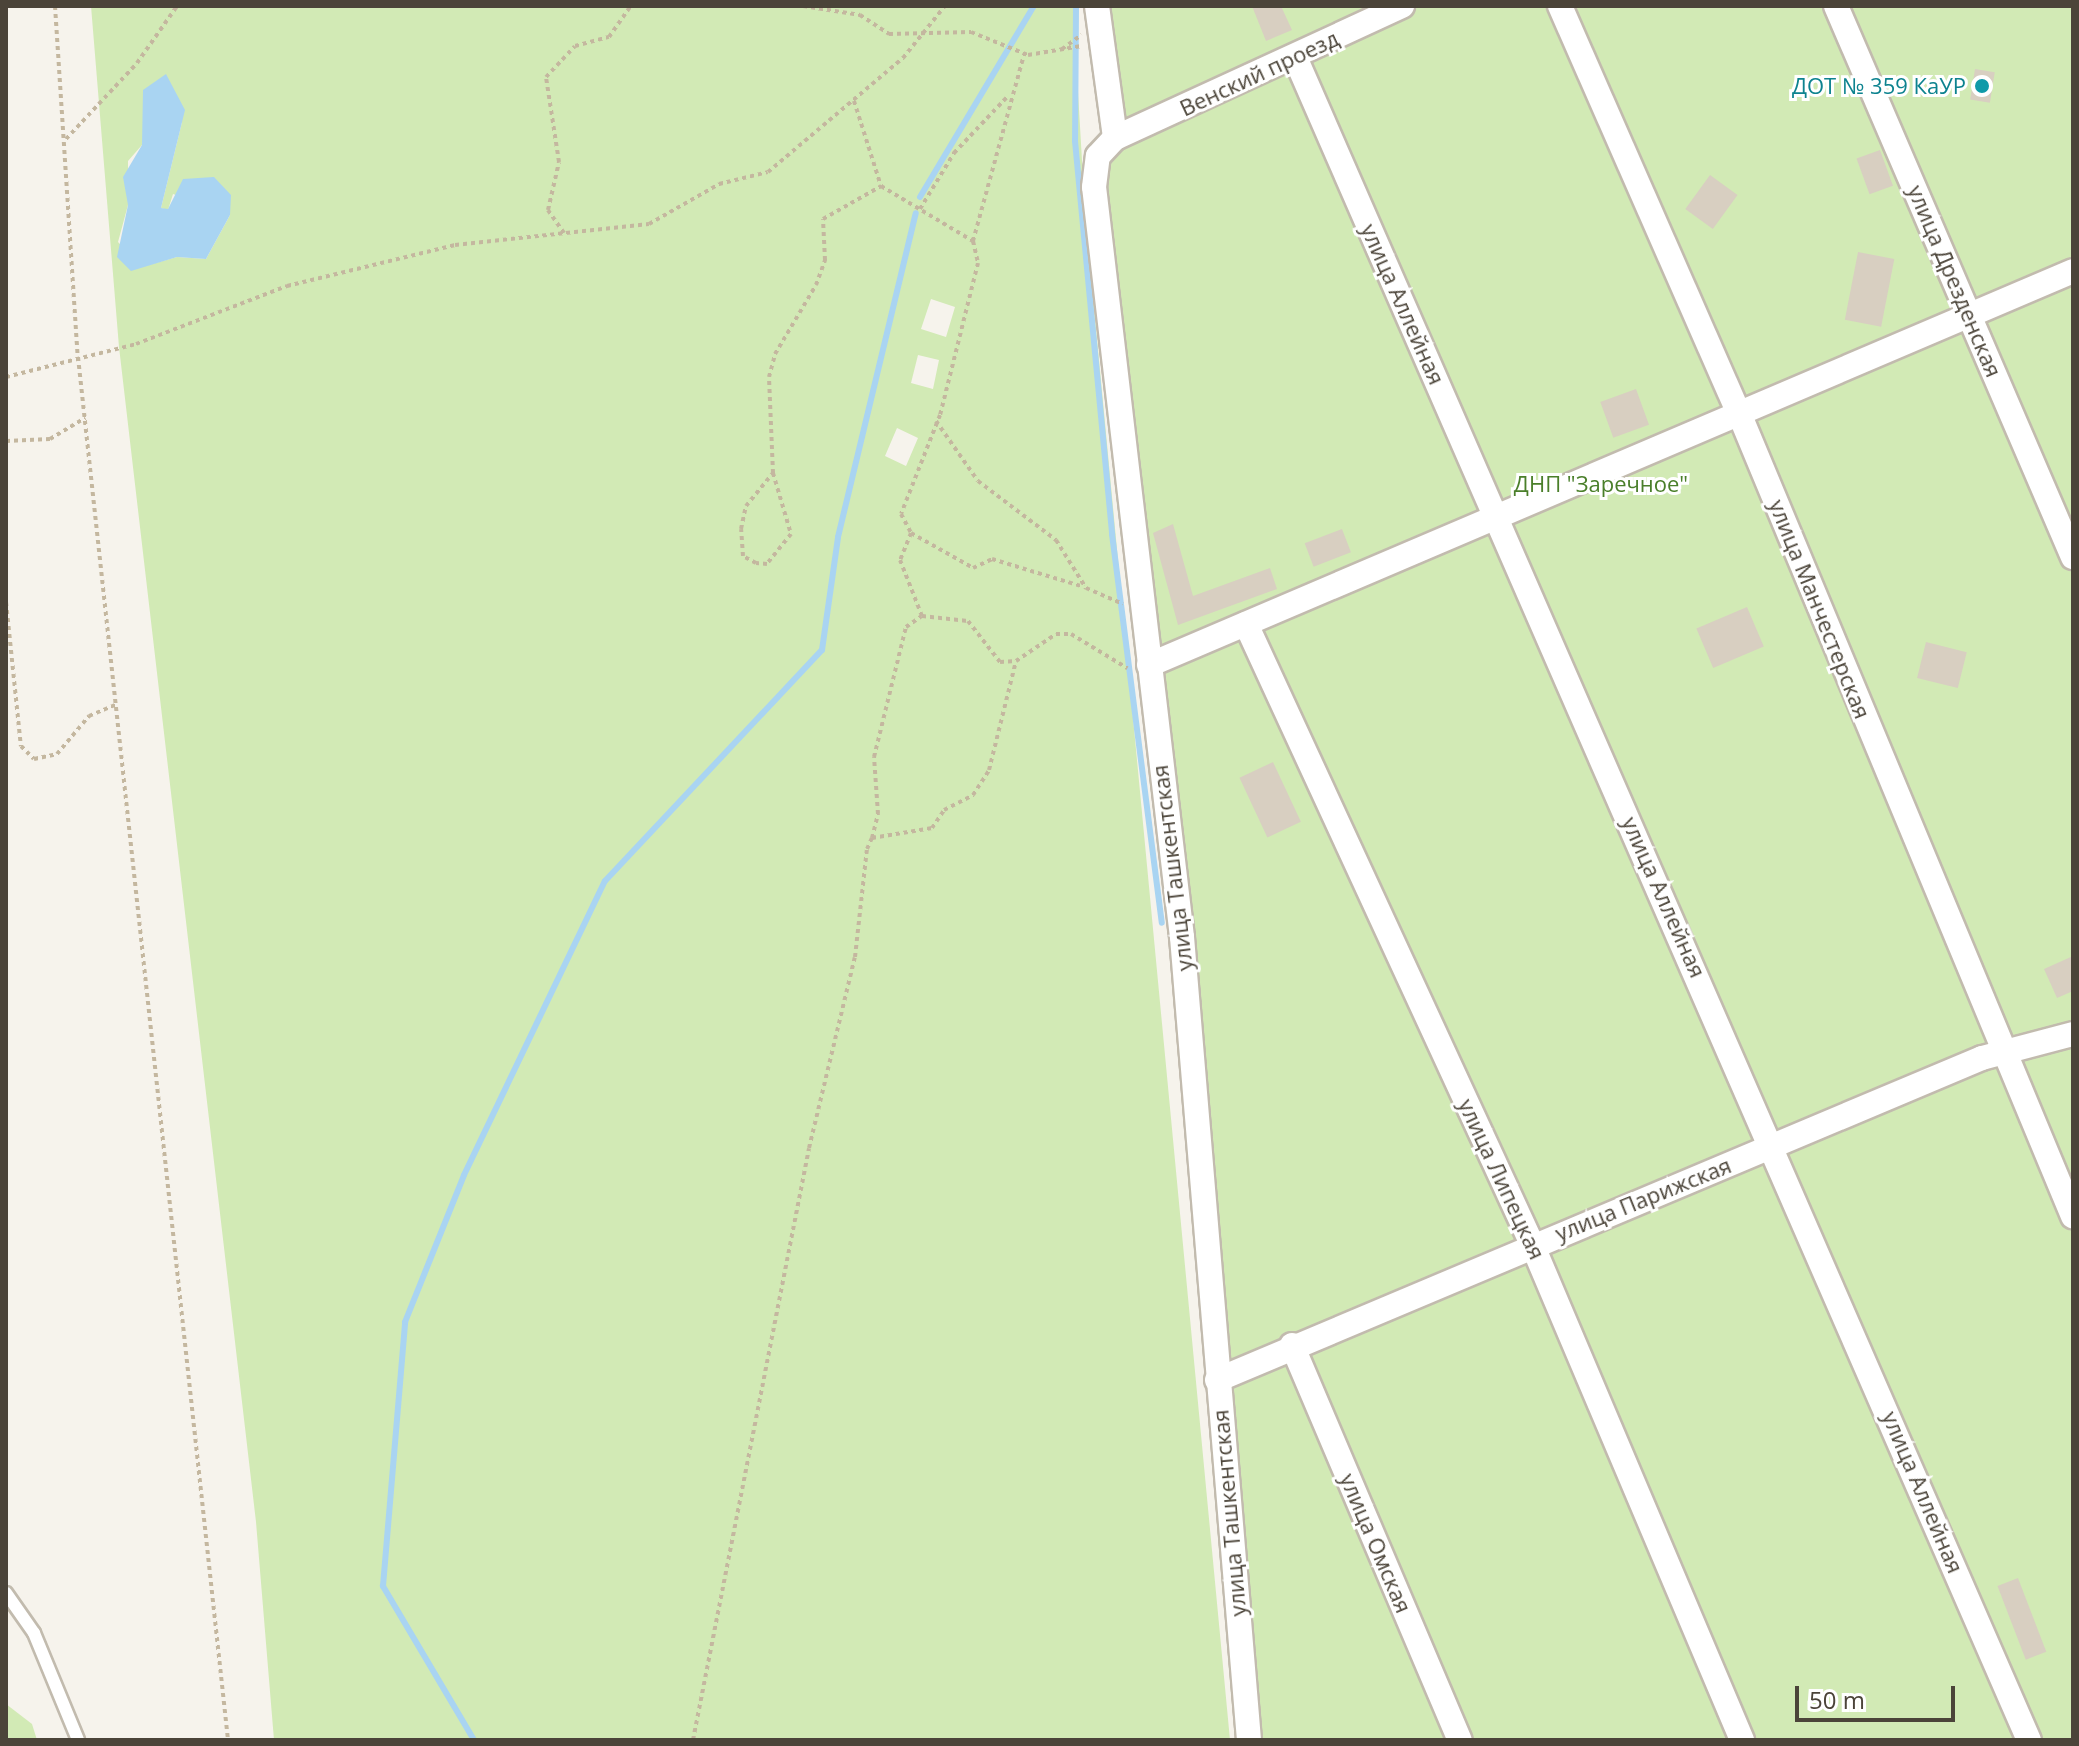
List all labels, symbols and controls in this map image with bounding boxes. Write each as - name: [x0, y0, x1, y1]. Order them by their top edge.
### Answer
- street label: Венский проезд: [1175, 25, 1343, 121]
- place label: ДОТ № 359 КаУР: [1792, 73, 1966, 99]
- marker: ДОТ № 359 КаУР: [1973, 77, 1991, 95]
- street label: улица Дрезденская: [1903, 181, 2007, 381]
- street label: улица Аллейная: [1356, 220, 1450, 388]
- park label: ДНП "Заречное": [1514, 471, 1688, 497]
- street label: улица Манчестерская: [1764, 496, 1876, 722]
- street label: улица Ташкентская: [1146, 763, 1198, 973]
- street label: улица Аллейная: [1617, 813, 1711, 981]
- street label: улица Липецкая: [1453, 1094, 1551, 1264]
- street label: улица Парижская: [1551, 1152, 1735, 1246]
- street label: улица Аллейная: [1877, 1407, 1969, 1577]
- street label: улица Ташкентская: [1207, 1408, 1251, 1618]
- street label: улица Омская: [1335, 1469, 1417, 1617]
- scale bar: [1799, 1670, 1959, 1720]
- text: 50 m: [1809, 1683, 1865, 1716]

